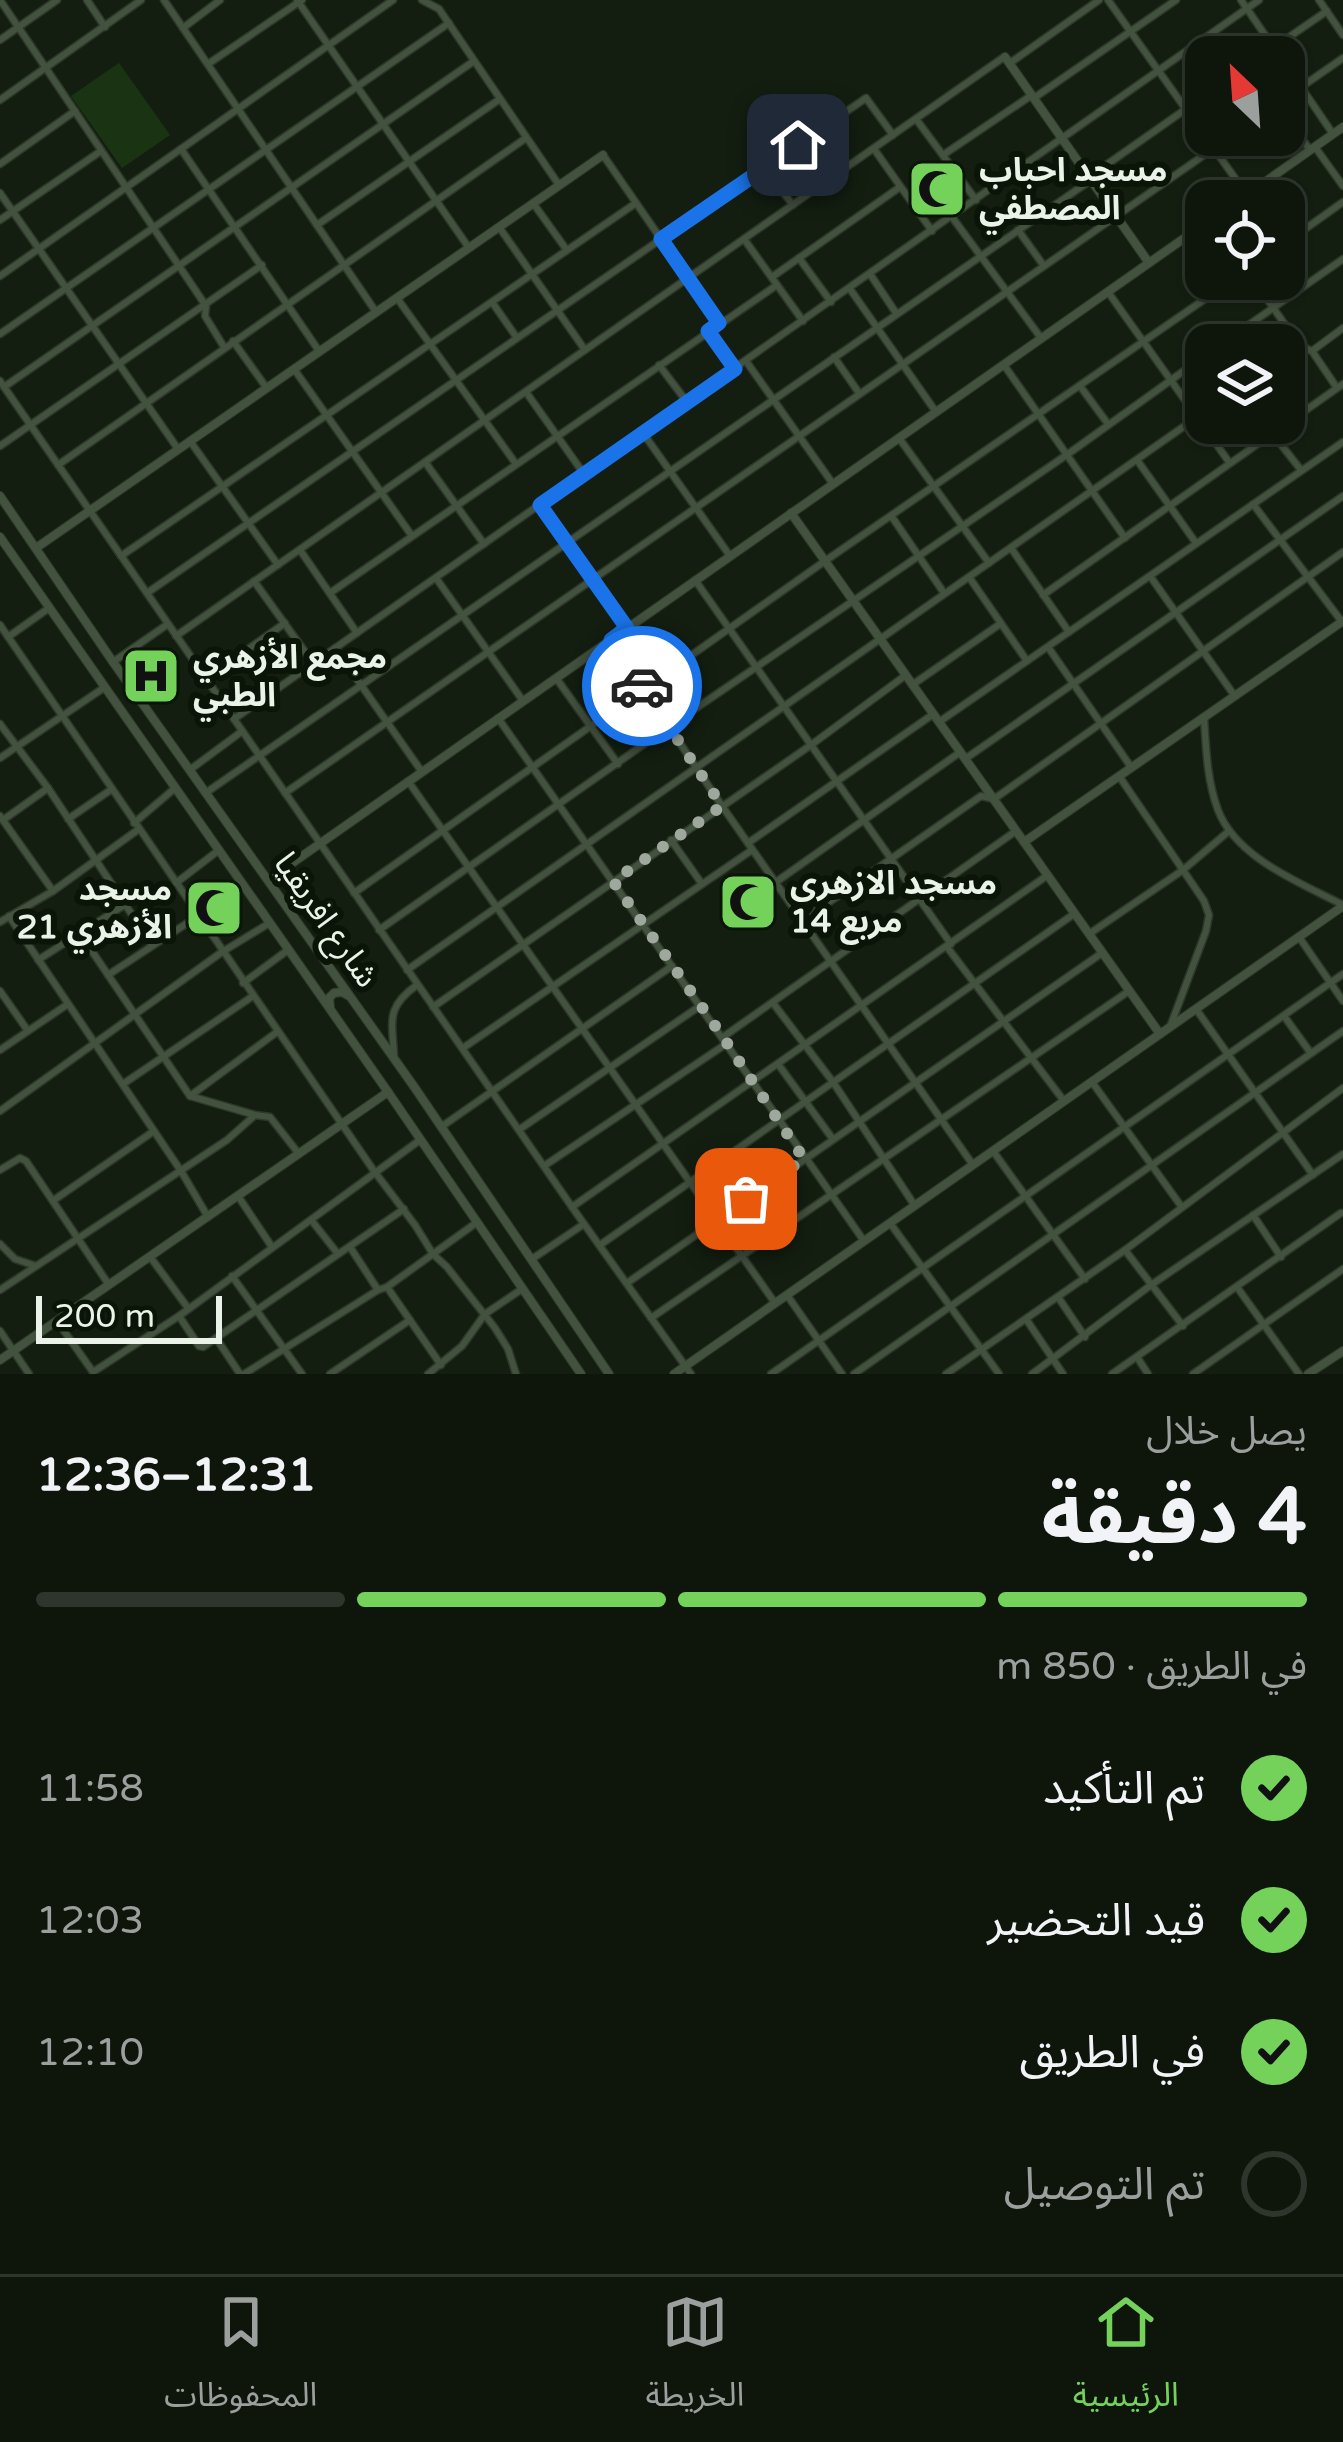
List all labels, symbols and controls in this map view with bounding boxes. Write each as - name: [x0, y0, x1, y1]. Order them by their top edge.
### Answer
- north arrow: [1185, 36, 1305, 156]
- map controls: [1185, 36, 1305, 444]
- pin: [747, 94, 849, 196]
- icon: home: [765, 112, 831, 178]
- place label: مسجد احباب المصطفي: [979, 151, 1168, 234]
- mosque icon: مسجد احباب المصطفي: [906, 158, 968, 220]
- button: locate: [1185, 180, 1305, 300]
- button: layers: [1185, 324, 1305, 444]
- courier: [582, 626, 702, 746]
- place label: مجمع الأزهري الطبي: [193, 637, 387, 721]
- hospital icon: مجمع الأزهري الطبي: [120, 645, 182, 707]
- icon: car: [609, 653, 675, 719]
- street label: شارع افريقيا: [262, 845, 387, 997]
- place label: مسجد الازهري مربع 14: [790, 864, 997, 945]
- place label: مسجد الأزهري 21: [17, 870, 172, 953]
- mosque icon: مسجد الازهري مربع 14: [717, 871, 779, 933]
- mosque icon: مسجد الأزهري 21: [183, 877, 245, 939]
- pin: [695, 1148, 797, 1250]
- icon: bag: [713, 1166, 779, 1232]
- scale bar: [36, 1290, 222, 1343]
- text: 200 m: [54, 1297, 155, 1336]
- text: يصل خلال: [1146, 1408, 1307, 1455]
- text: 12:31–12:36: [36, 1449, 316, 1503]
- text: 4 دقيقة: [1041, 1471, 1307, 1565]
- text: في الطريق · 850 m: [996, 1643, 1307, 1690]
- icon: check: [1241, 1755, 1307, 1821]
- text: تم التأكيد: [1043, 1762, 1205, 1816]
- text: 11:58: [36, 1765, 144, 1812]
- icon: check: [1241, 1887, 1307, 1953]
- text: قيد التحضير: [987, 1894, 1205, 1948]
- text: 12:03: [36, 1897, 144, 1944]
- icon: check: [1241, 2019, 1307, 2085]
- text: في الطريق: [1019, 2026, 1205, 2080]
- text: 12:10: [36, 2029, 144, 2076]
- text: تم التوصيل: [1004, 2158, 1205, 2212]
- tab: المحفوظات: [164, 2289, 317, 2430]
- tab: الخريطة: [646, 2289, 744, 2430]
- tab: الرئيسية: [1073, 2289, 1179, 2430]

